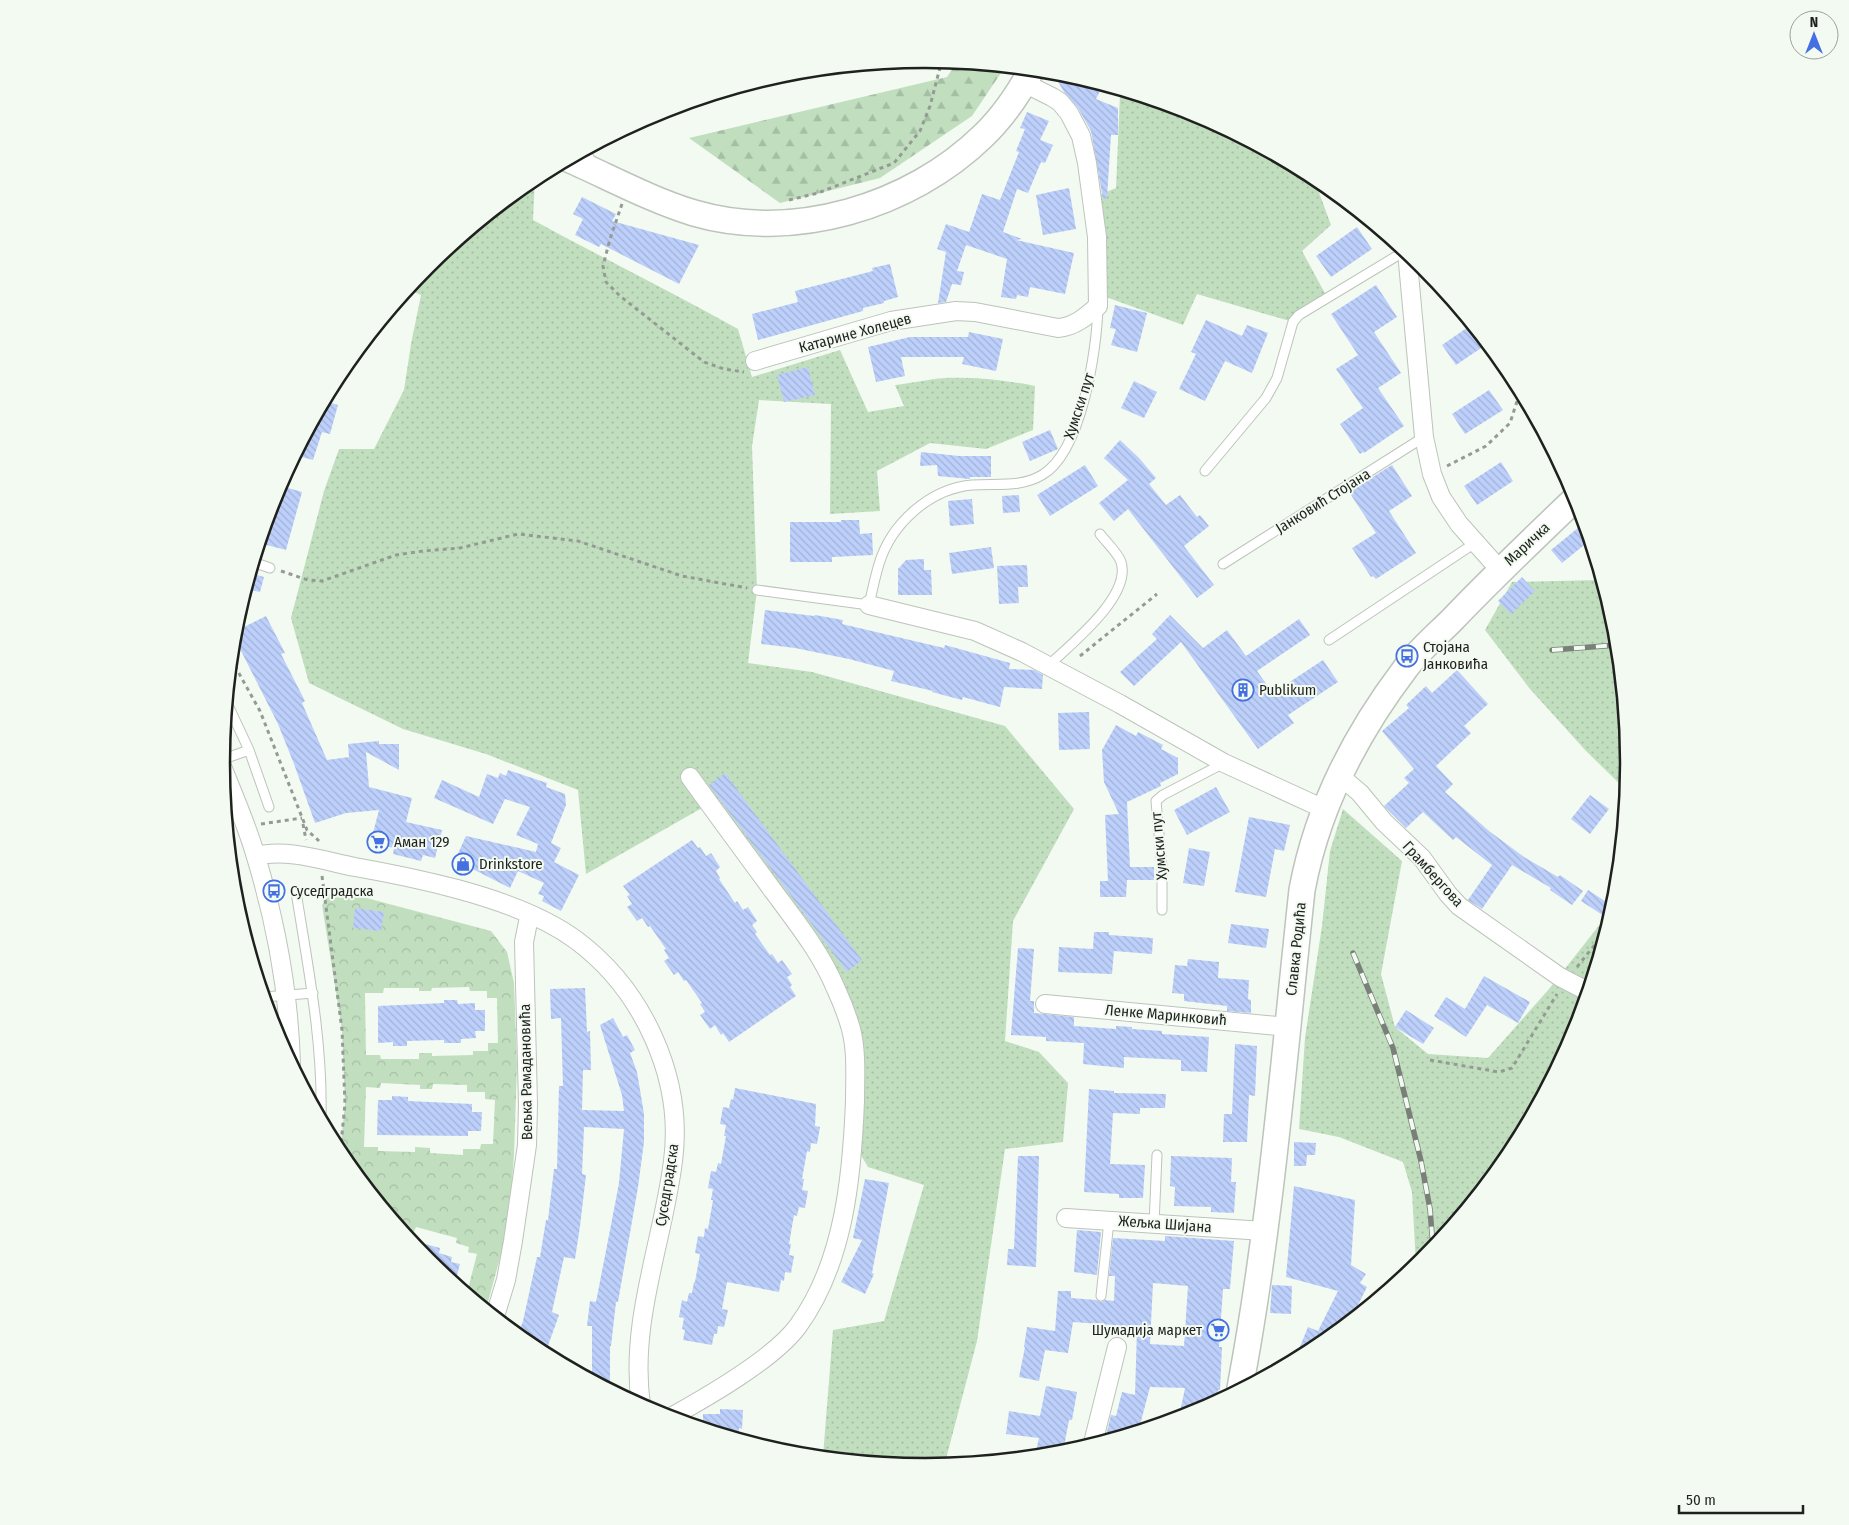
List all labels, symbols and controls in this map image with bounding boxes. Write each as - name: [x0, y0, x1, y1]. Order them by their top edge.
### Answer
- north arrow: [1789, 10, 1839, 60]
- text: N: [1810, 14, 1818, 31]
- street label: Катарине Холецев: [797, 309, 913, 357]
- street label: Хумски пут: [1060, 370, 1098, 441]
- street label: Јанковић Стојана: [1272, 465, 1374, 537]
- street label: Маричка: [1501, 518, 1553, 570]
- place label: Стојана Јанковића: [1423, 638, 1488, 673]
- bus stop icon: Стојана Јанковића: [1395, 644, 1419, 668]
- building icon: Publikum: [1231, 678, 1255, 702]
- place label: Publikum: [1259, 681, 1316, 699]
- street label: Хумски пут: [1147, 810, 1171, 881]
- supermarket icon: Аман 129: [366, 830, 390, 854]
- place label: Аман 129: [394, 833, 450, 851]
- street label: Грамбергова: [1399, 837, 1467, 911]
- shop icon: Drinkstore: [451, 852, 475, 876]
- place label: Drinkstore: [479, 855, 543, 873]
- bus stop icon: Суседградска: [262, 879, 286, 903]
- place label: Суседградска: [290, 882, 374, 900]
- street label: Славка Родића: [1282, 901, 1310, 997]
- street label: Ленке Маринковић: [1104, 1001, 1228, 1029]
- street label: Вељка Рамадановића: [516, 1004, 536, 1140]
- street label: Суседградска: [652, 1142, 682, 1228]
- street label: Жељка Шијана: [1118, 1212, 1212, 1236]
- supermarket icon: Шумадија маркет: [1206, 1318, 1230, 1342]
- place label: Шумадија маркет: [1092, 1321, 1203, 1339]
- scale bar: [1679, 1482, 1803, 1514]
- text: 50 m: [1686, 1491, 1716, 1509]

